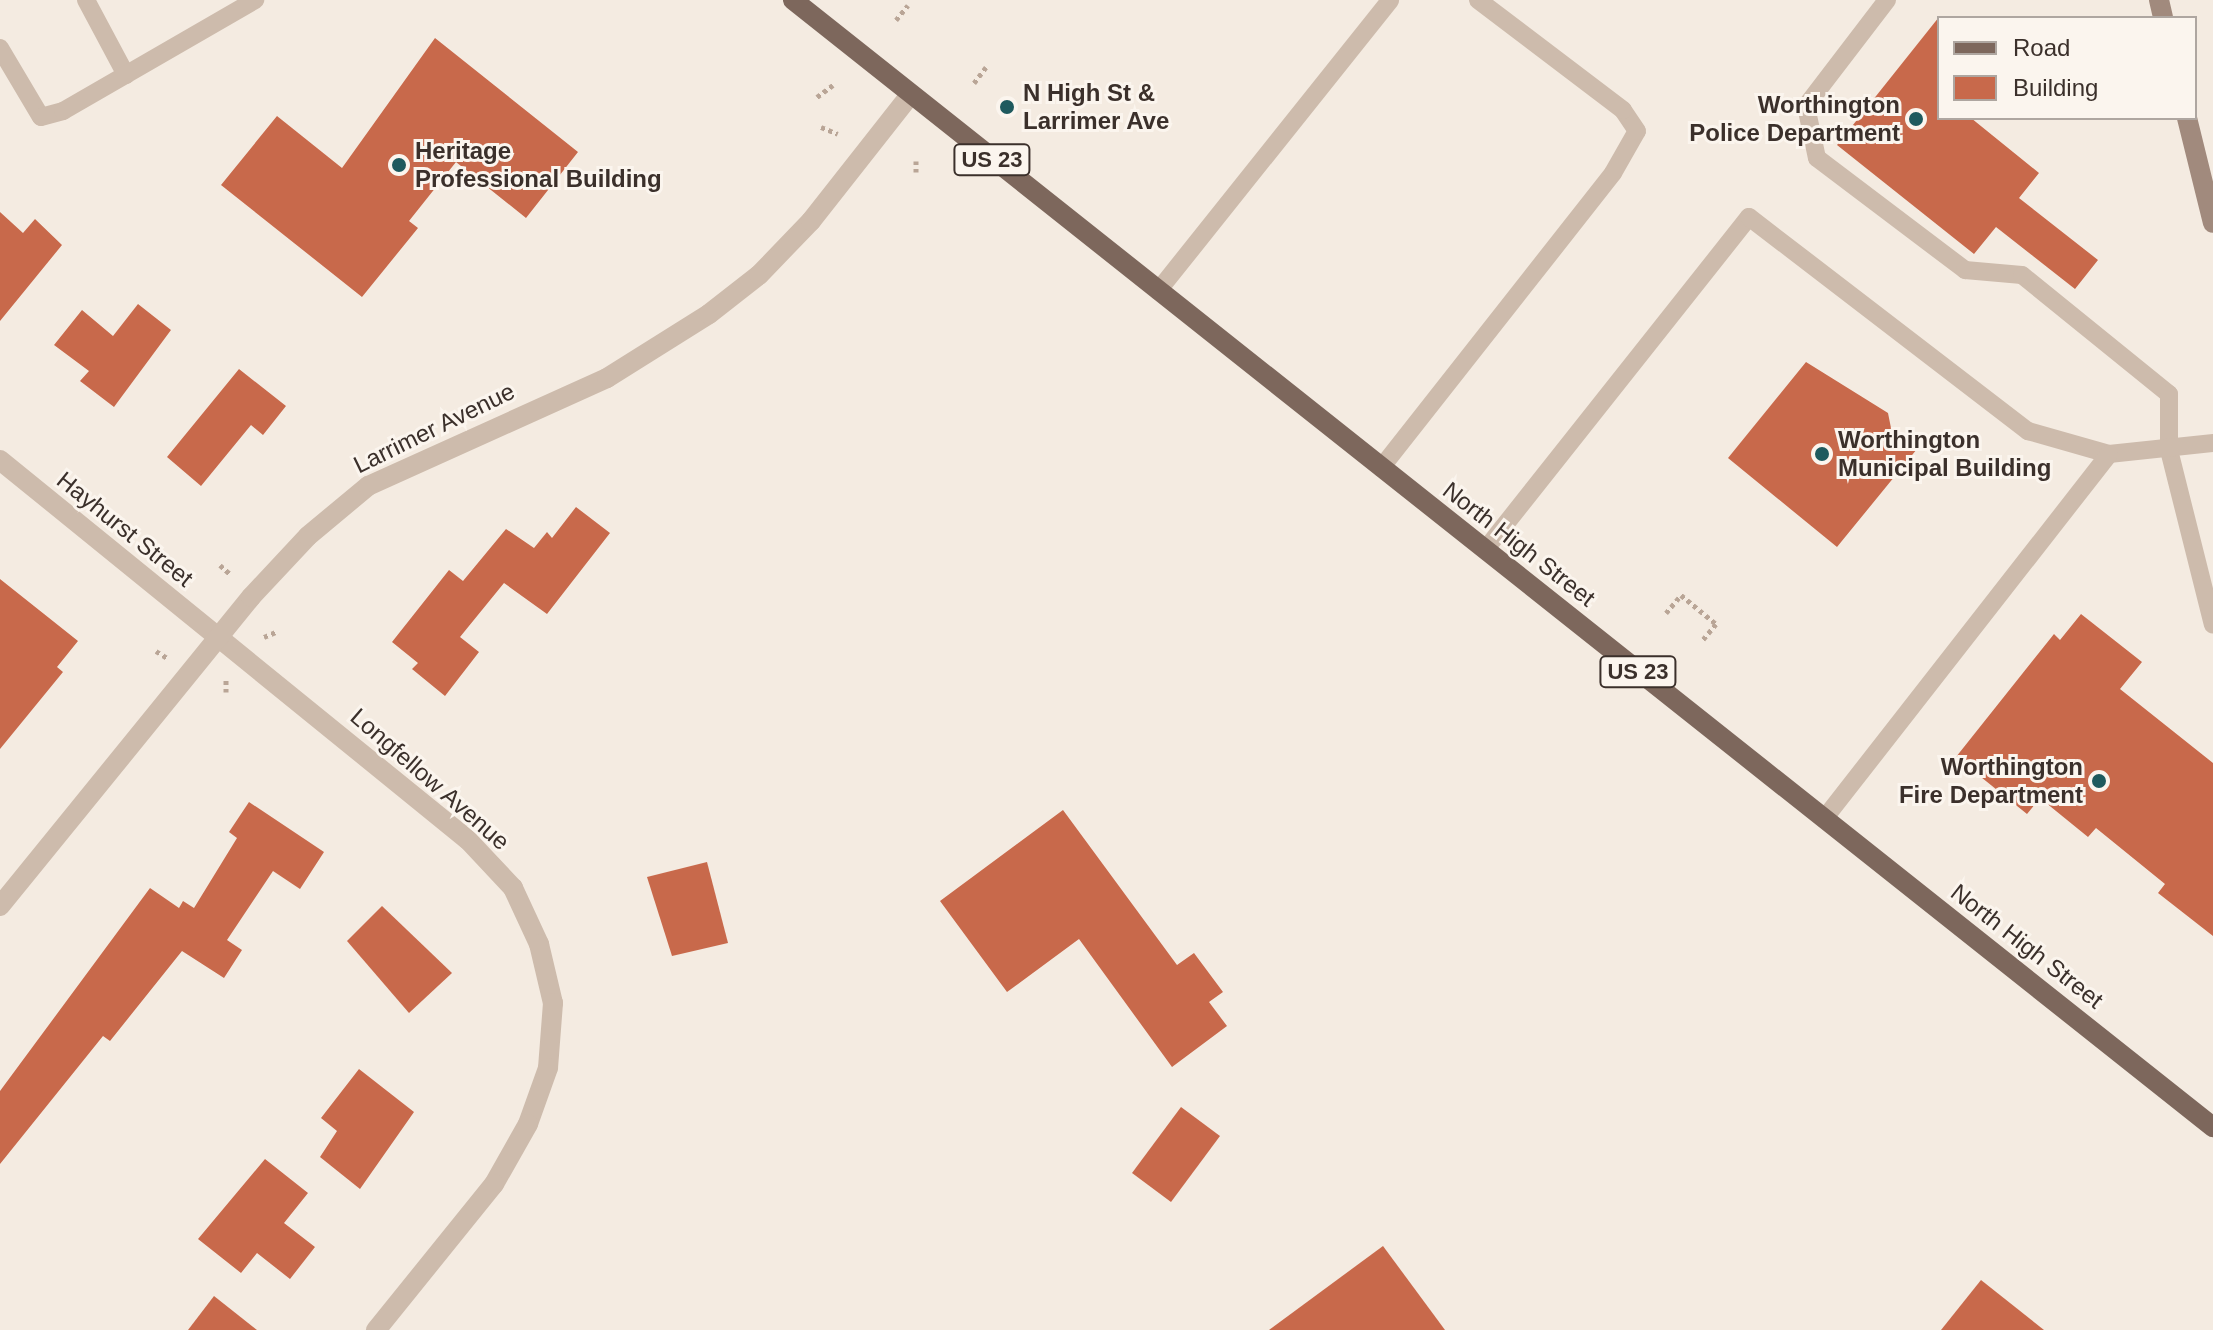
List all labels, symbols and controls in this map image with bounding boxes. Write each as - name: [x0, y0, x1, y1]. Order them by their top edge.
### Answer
- legend: [1937, 16, 2197, 120]
- text: Road: [2013, 34, 2070, 61]
- text: Building: [2013, 74, 2098, 101]
- place label: N High St & Larrimer Ave: [1023, 79, 1170, 135]
- place label: Worthington Police Department: [1689, 91, 1900, 147]
- marker: N High St & Larrimer Ave: [998, 98, 1016, 116]
- marker: Worthington Police Department: [1907, 110, 1925, 128]
- place label: Heritage Professional Building: [415, 137, 662, 193]
- road number: US 23: [952, 142, 1032, 178]
- marker: Heritage Professional Building: [390, 156, 408, 174]
- street label: Larrimer Avenue: [348, 376, 520, 480]
- place label: Worthington Municipal Building: [1838, 426, 2051, 482]
- marker: Worthington Municipal Building: [1813, 445, 1831, 463]
- street label: Hayhurst Street: [51, 465, 199, 593]
- street label: North High Street: [1437, 476, 1601, 612]
- road number: US 23: [1598, 654, 1678, 690]
- street label: Longfellow Avenue: [344, 702, 516, 856]
- place label: Worthington Fire Department: [1899, 753, 2083, 809]
- marker: Worthington Fire Department: [2090, 772, 2108, 790]
- street label: North High Street: [1945, 878, 2109, 1014]

